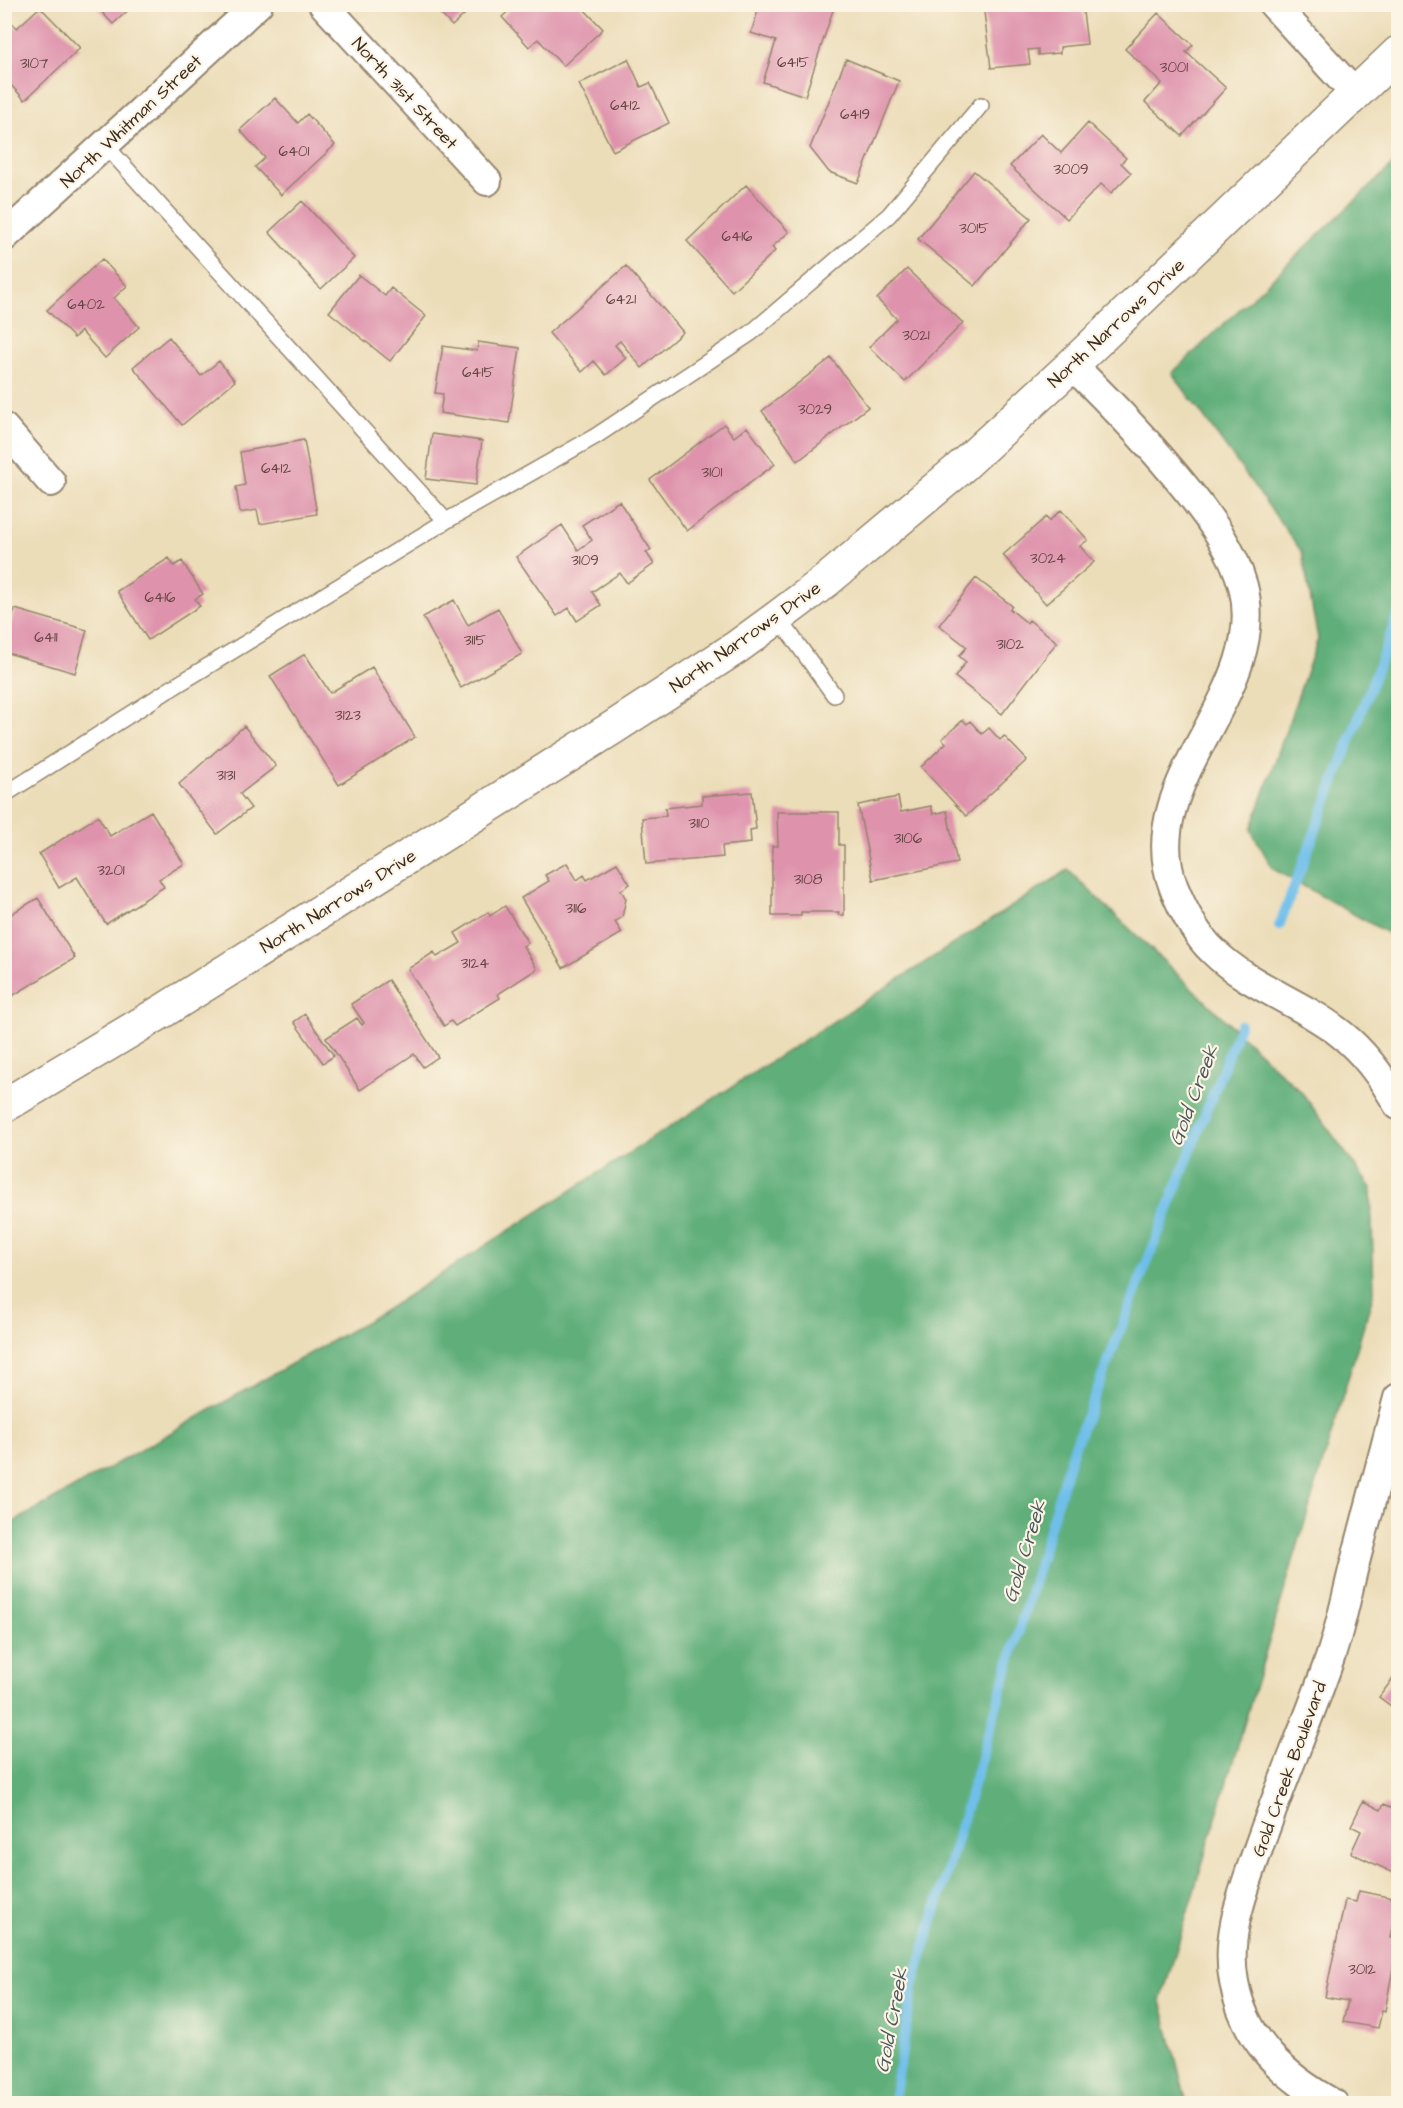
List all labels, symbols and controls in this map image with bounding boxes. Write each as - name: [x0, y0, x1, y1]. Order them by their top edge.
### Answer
- street label: North 31st Street: [346, 32, 464, 156]
- street label: North Whitman Street: [55, 48, 208, 194]
- house number: 6415: [777, 52, 809, 73]
- house number: 3107: [20, 53, 48, 74]
- house number: 3001: [1160, 57, 1188, 78]
- house number: 6412: [610, 95, 640, 116]
- house number: 6419: [840, 104, 870, 125]
- house number: 6401: [279, 141, 310, 162]
- house number: 3009: [1053, 159, 1089, 180]
- house number: 3015: [959, 218, 989, 239]
- house number: 6416: [722, 226, 753, 247]
- street label: North Narrows Drive: [1042, 253, 1191, 394]
- house number: 6421: [606, 289, 636, 310]
- house number: 6402: [67, 294, 105, 315]
- house number: 3021: [902, 325, 930, 346]
- house number: 6415: [462, 362, 494, 383]
- house number: 3029: [798, 399, 832, 420]
- house number: 6412: [261, 458, 291, 479]
- house number: 3101: [702, 462, 723, 483]
- house number: 3024: [1030, 548, 1066, 569]
- house number: 3109: [571, 550, 599, 571]
- street label: North Narrows Drive: [665, 576, 826, 699]
- house number: 6416: [145, 587, 176, 608]
- house number: 6411: [34, 627, 58, 648]
- house number: 3115: [464, 630, 486, 651]
- house number: 3102: [996, 634, 1024, 655]
- house number: 3123: [335, 705, 361, 726]
- house number: 3131: [216, 765, 236, 786]
- house number: 3110: [689, 813, 710, 834]
- house number: 3106: [894, 828, 923, 849]
- street label: North Narrows Drive: [256, 843, 421, 960]
- house number: 3201: [97, 860, 125, 881]
- house number: 3108: [794, 869, 823, 890]
- house number: 3116: [566, 898, 587, 919]
- house number: 3124: [461, 953, 489, 974]
- water label: Gold Creek: [1162, 1040, 1226, 1150]
- water label: Gold Creek: [996, 1496, 1054, 1606]
- street label: Gold Creek Boulevard: [1246, 1678, 1333, 1860]
- house number: 3012: [1348, 1959, 1376, 1980]
- water label: Gold Creek: [868, 1965, 916, 2075]

